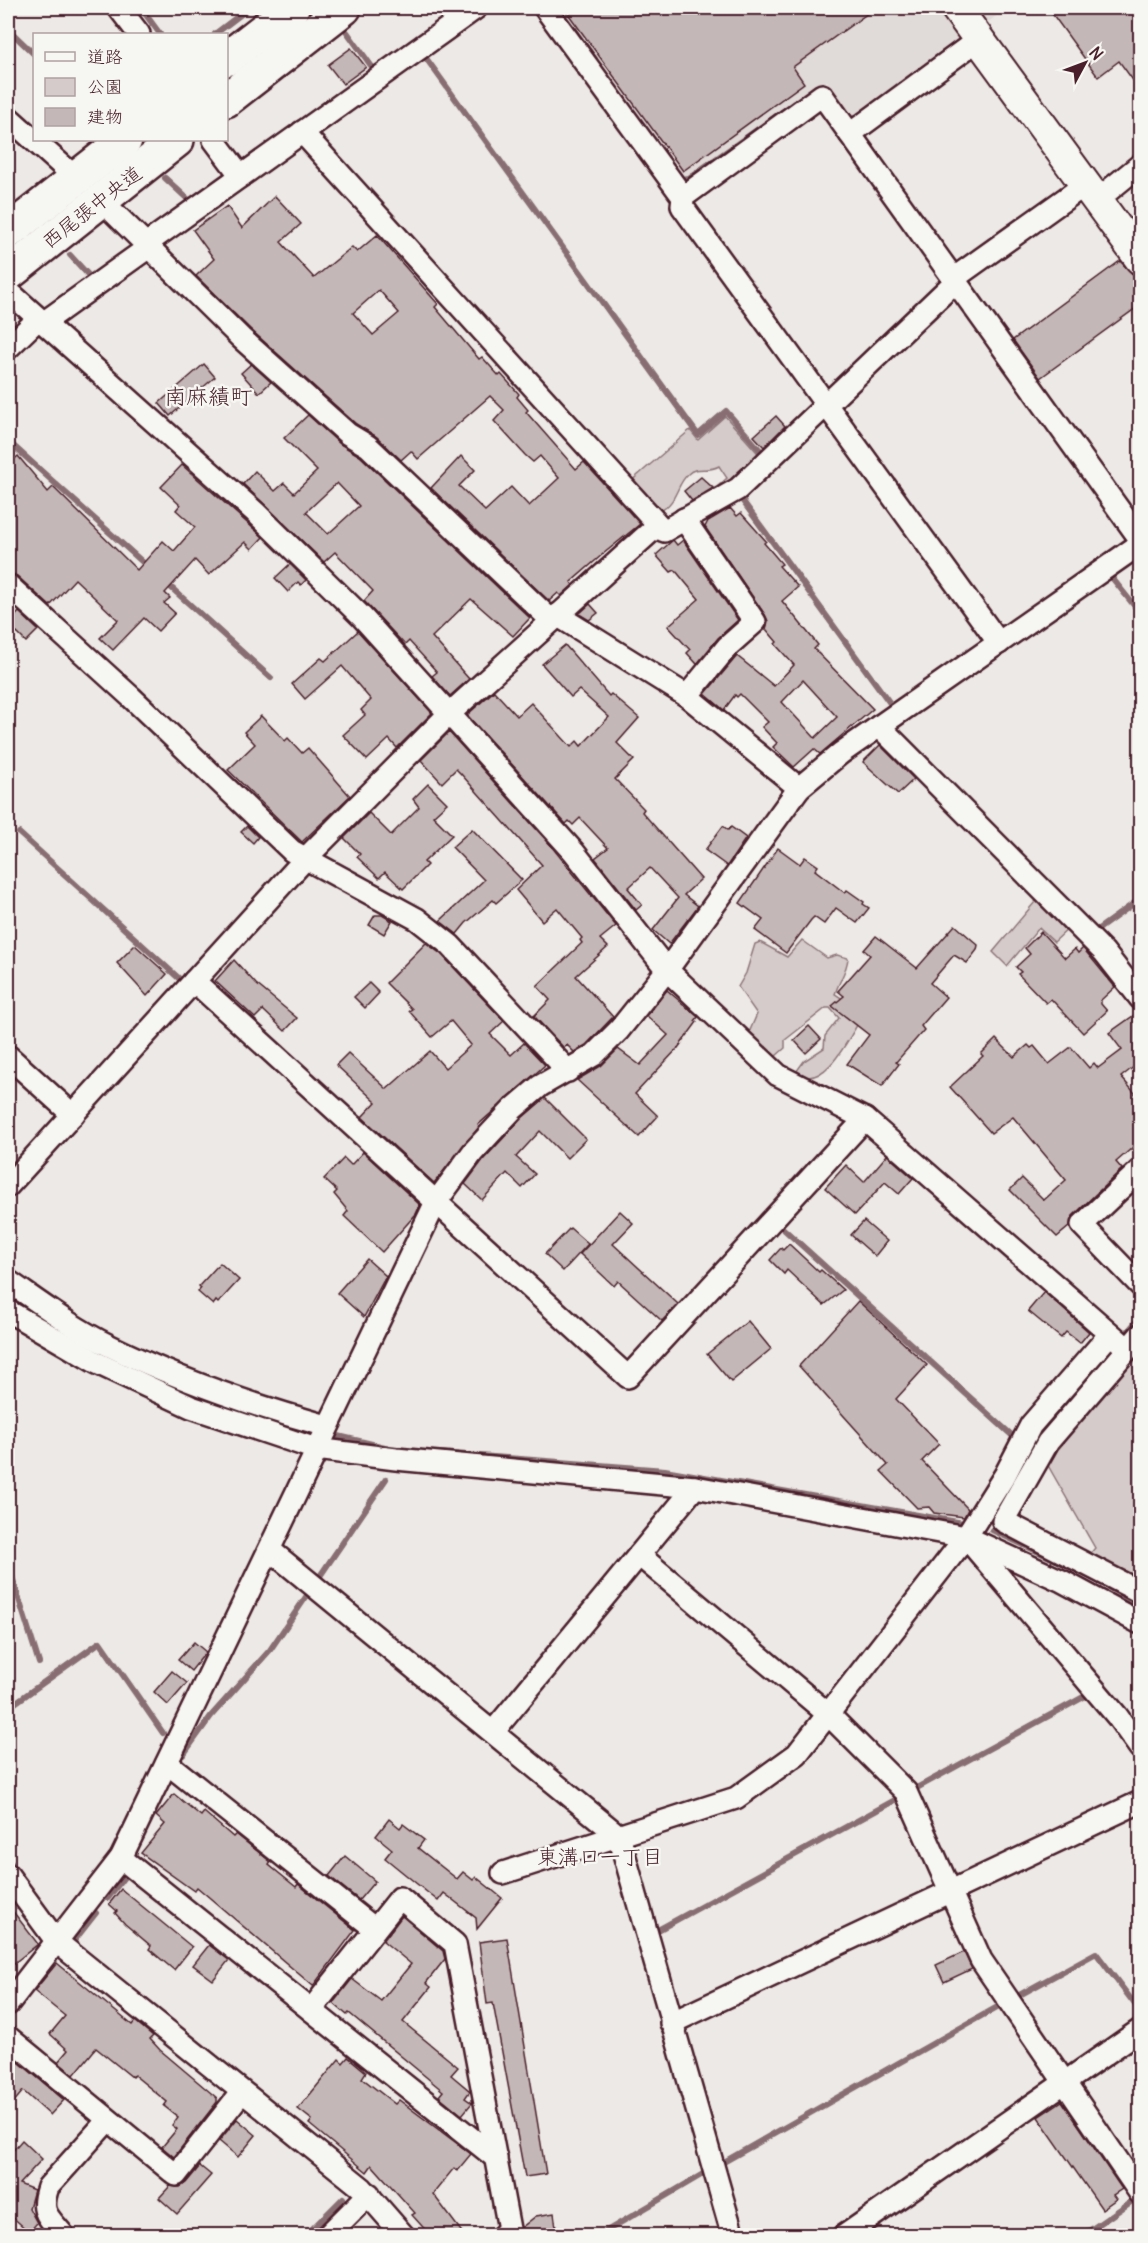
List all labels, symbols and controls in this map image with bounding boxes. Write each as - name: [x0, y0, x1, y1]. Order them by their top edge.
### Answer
- legend: [33, 33, 228, 141]
- north arrow: [1055, 33, 1115, 93]
- text: N: [1085, 42, 1107, 64]
- text: 道路: [87, 45, 123, 68]
- text: 公園: [87, 75, 123, 98]
- text: 建物: [87, 105, 123, 128]
- street label: 西尾張中央道: [37, 160, 147, 253]
- district label: 南麻績町: [164, 382, 252, 410]
- district label: 東溝口一丁目: [537, 1843, 663, 1870]

